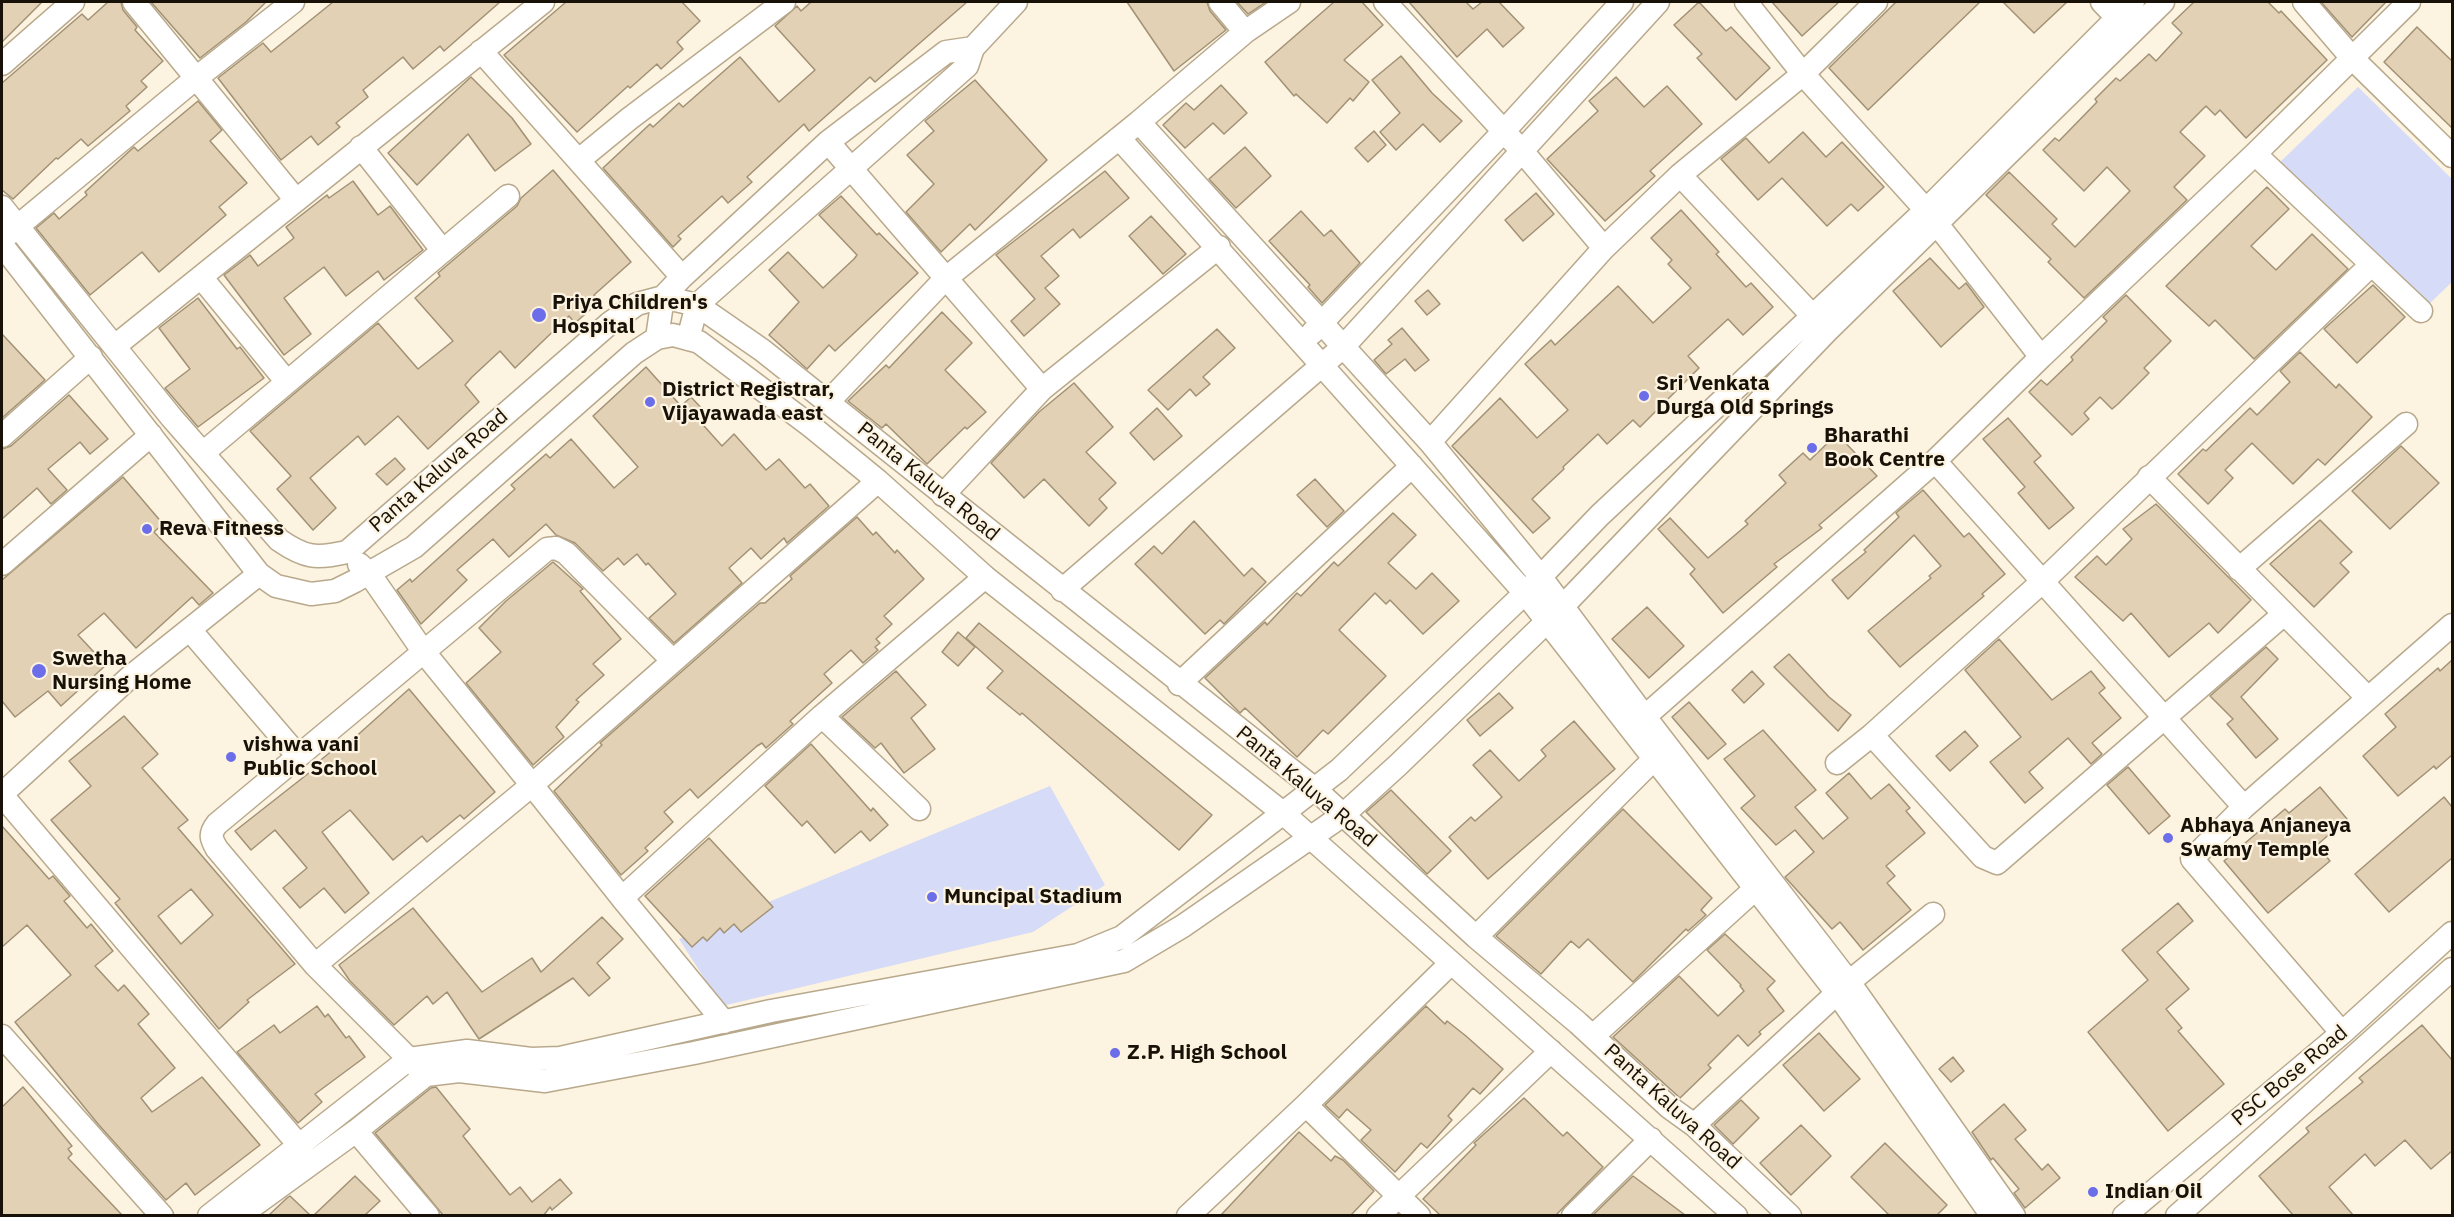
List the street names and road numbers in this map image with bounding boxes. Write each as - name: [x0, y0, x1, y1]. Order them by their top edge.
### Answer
- street label: Panta Kaluva Road: [364, 404, 514, 538]
- street label: Panta Kaluva Road: [852, 417, 1004, 547]
- street label: Panta Kaluva Road: [1231, 721, 1381, 853]
- street label: PSC Bose Road: [2227, 1020, 2353, 1132]
- street label: Panta Kaluva Road: [1598, 1039, 1746, 1175]

